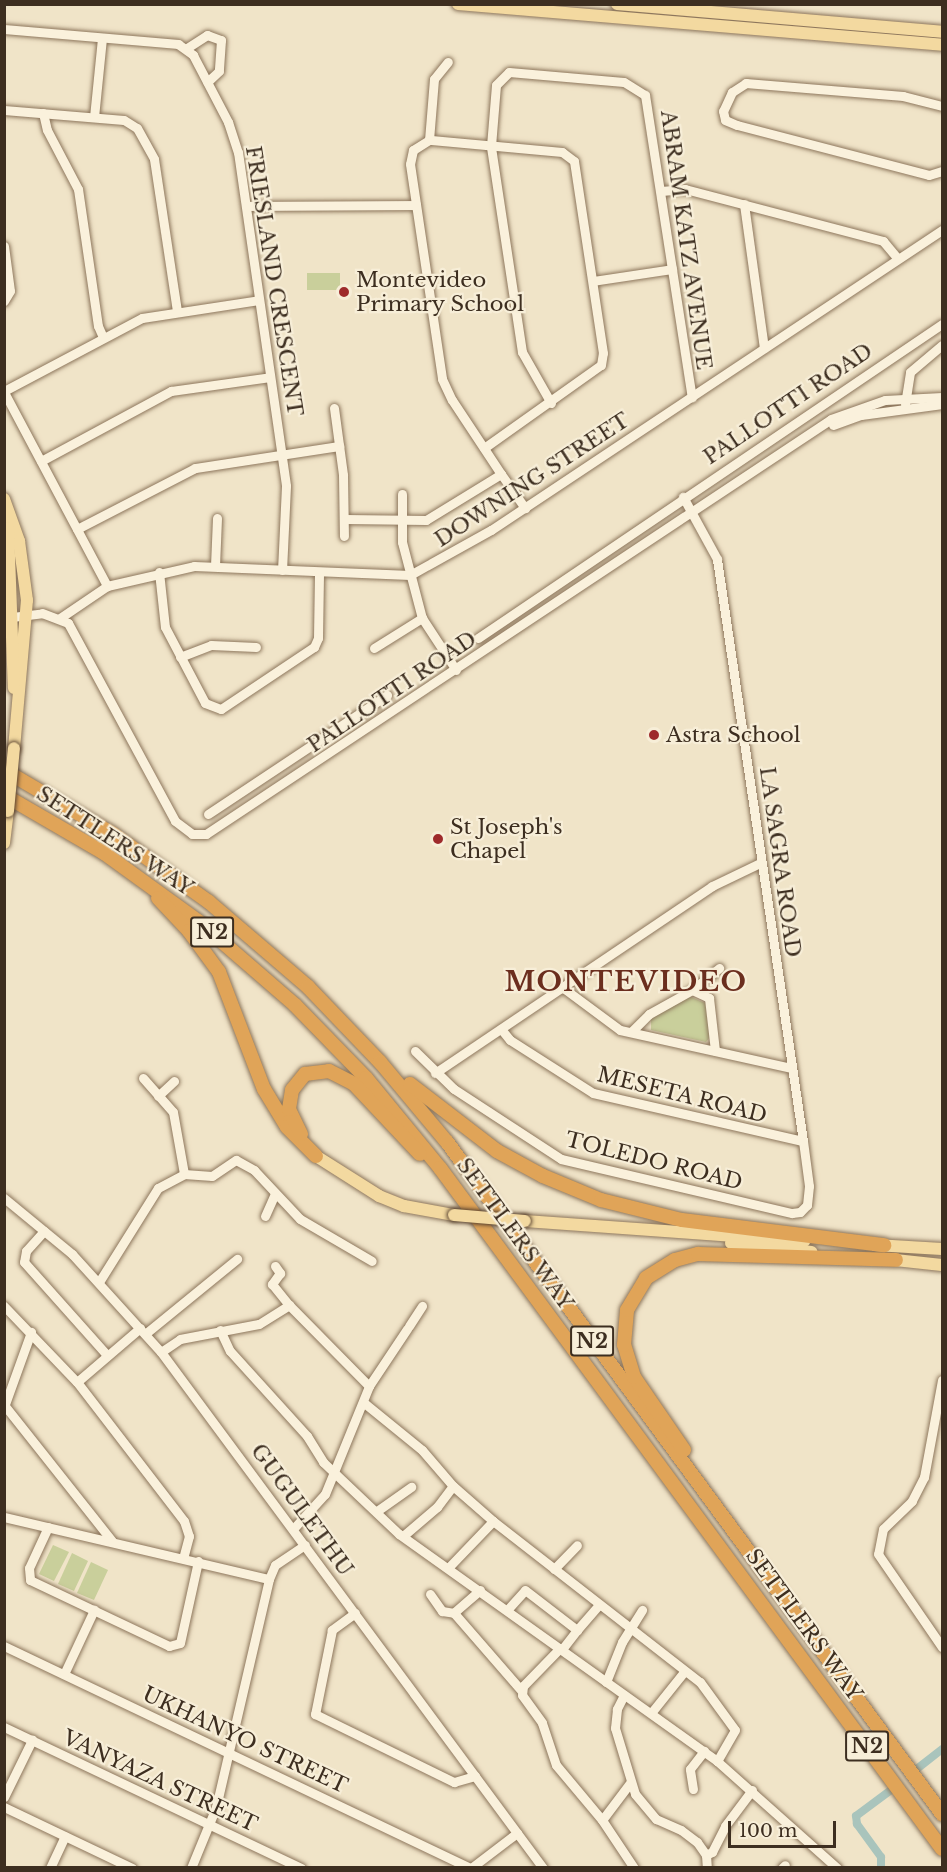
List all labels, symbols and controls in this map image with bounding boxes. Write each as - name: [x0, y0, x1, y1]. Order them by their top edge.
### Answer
- street label: ABRAM KATZ AVENUE: [655, 108, 717, 372]
- street label: FRIESLAND CRESCENT: [240, 144, 308, 418]
- place label: Montevideo Primary School: [356, 267, 525, 317]
- marker: Montevideo Primary School: [337, 285, 351, 299]
- street label: PALLOTTI ROAD: [699, 338, 877, 470]
- street label: DOWNING STREET: [430, 408, 634, 552]
- street label: PALLOTTI ROAD: [303, 626, 481, 758]
- place label: Astra School: [666, 722, 801, 748]
- marker: Astra School: [647, 728, 661, 742]
- street label: LA SAGRA ROAD: [754, 764, 806, 960]
- street label: SETTLERS WAY: [32, 781, 198, 901]
- place label: St Joseph's Chapel: [450, 814, 562, 864]
- marker: St Joseph's Chapel: [431, 832, 445, 846]
- road number: N2: [190, 915, 234, 949]
- district label: MONTEVIDEO: [505, 966, 747, 998]
- street label: MESETA ROAD: [594, 1062, 770, 1128]
- street label: TOLEDO ROAD: [563, 1127, 745, 1195]
- street label: SETTLERS WAY: [451, 1153, 579, 1315]
- road number: N2: [570, 1324, 614, 1358]
- street label: GUGULETHU: [246, 1439, 358, 1581]
- street label: SETTLERS WAY: [740, 1544, 868, 1706]
- street label: UKHANYO STREET: [138, 1681, 352, 1799]
- street label: VANYAZA STREET: [58, 1725, 262, 1837]
- road number: N2: [844, 1729, 890, 1763]
- scale bar: [731, 1809, 839, 1847]
- text: 100 m: [739, 1820, 797, 1842]

